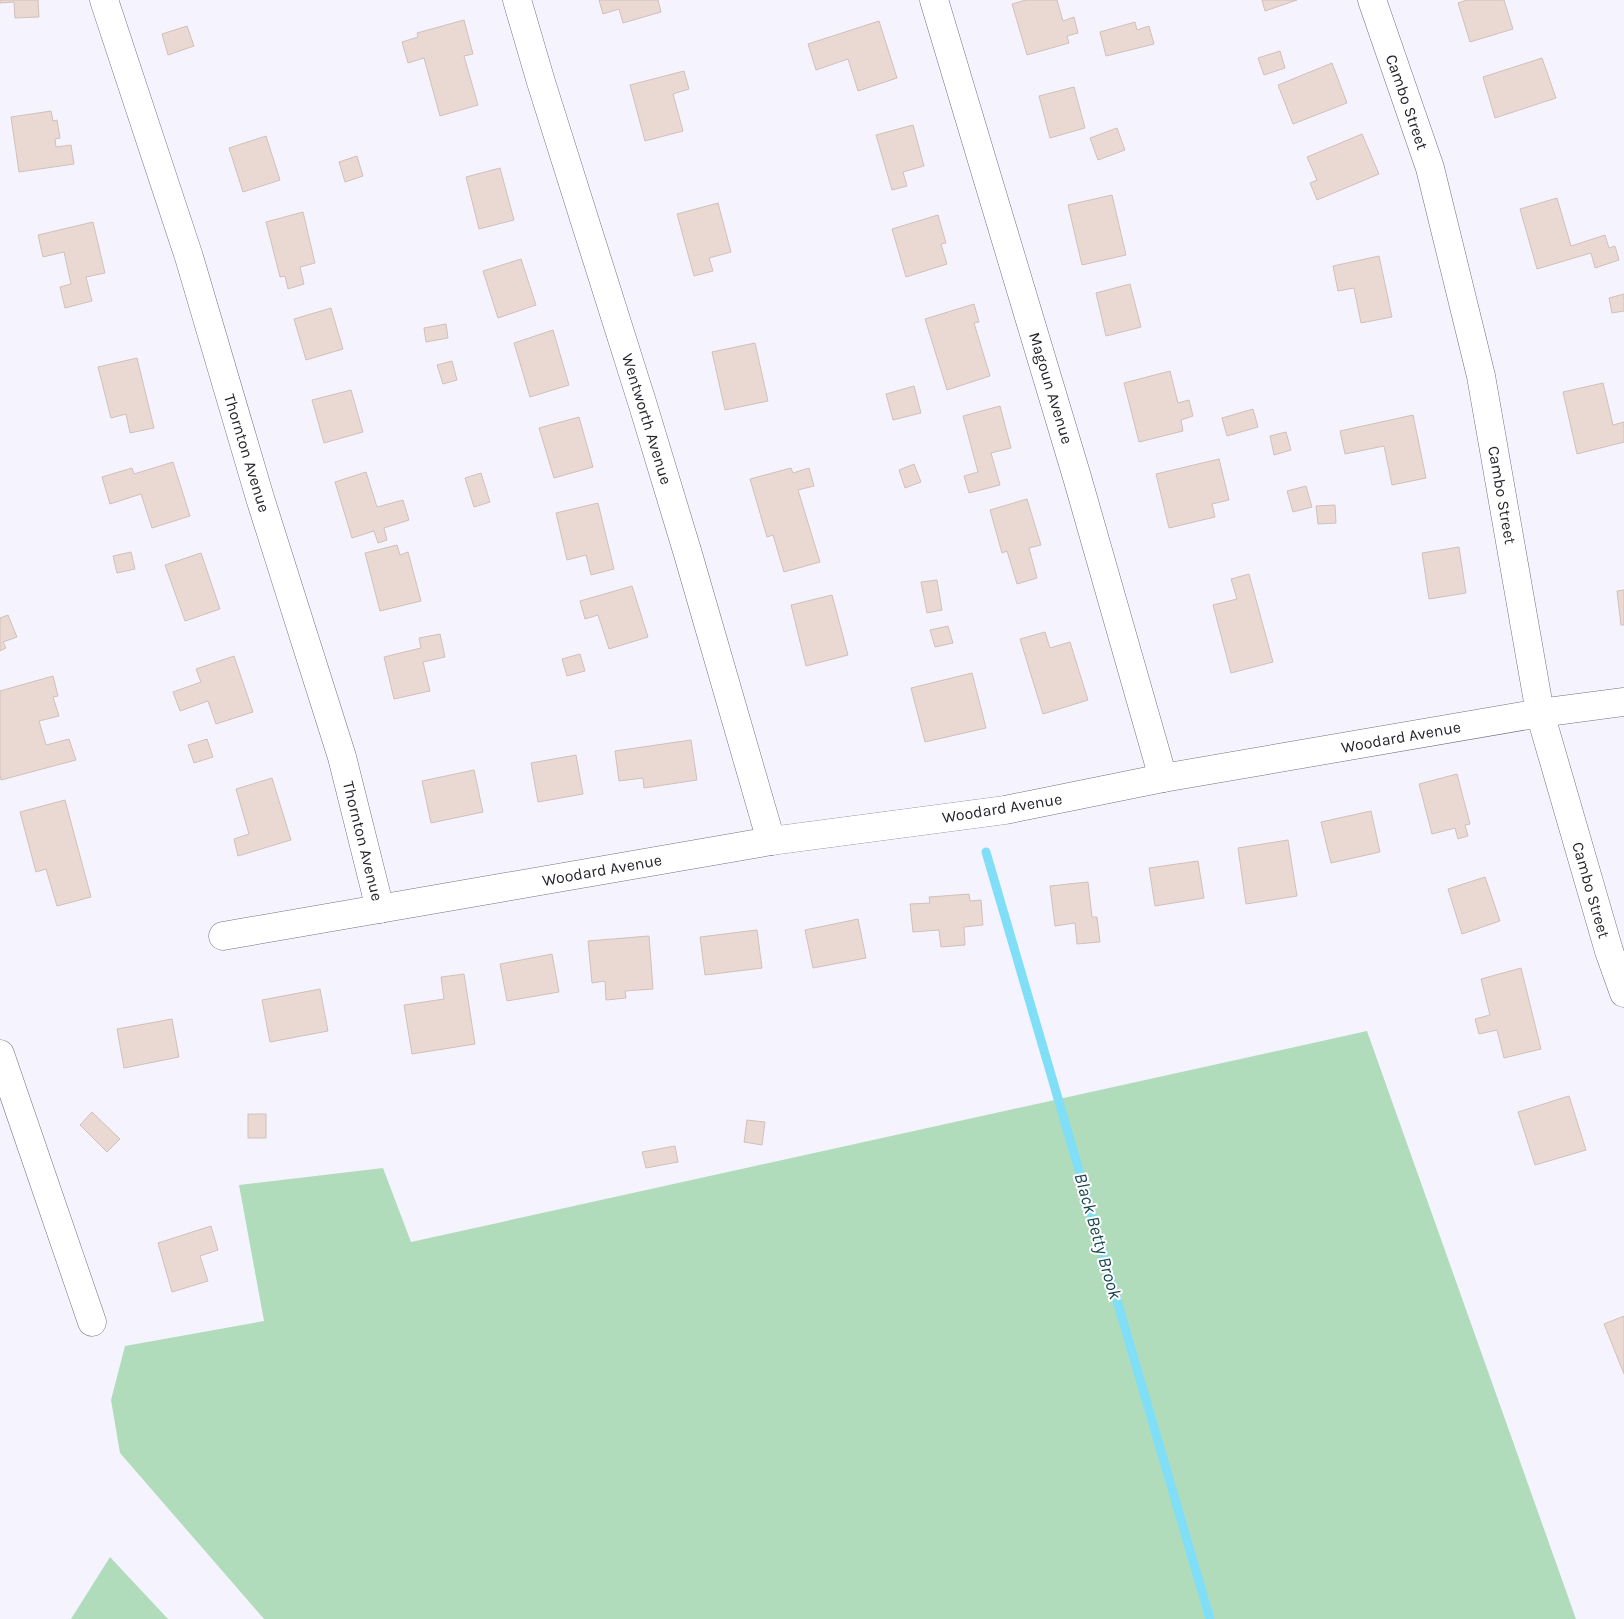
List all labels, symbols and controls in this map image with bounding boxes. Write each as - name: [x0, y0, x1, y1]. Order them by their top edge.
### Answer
- street label: Cambo Street: [1382, 52, 1432, 152]
- street label: Magoun Avenue: [1025, 330, 1077, 446]
- street label: Wentworth Avenue: [618, 351, 676, 487]
- street label: Thornton Avenue: [220, 392, 274, 514]
- street label: Cambo Street: [1484, 444, 1520, 546]
- street label: Woodard Avenue: [1340, 717, 1462, 757]
- street label: Thornton Avenue: [339, 779, 387, 903]
- street label: Woodard Avenue: [941, 789, 1063, 827]
- street label: Cambo Street: [1568, 840, 1614, 940]
- street label: Woodard Avenue: [541, 850, 663, 890]
- water label: Black Betty Brook: [1069, 1170, 1127, 1303]

